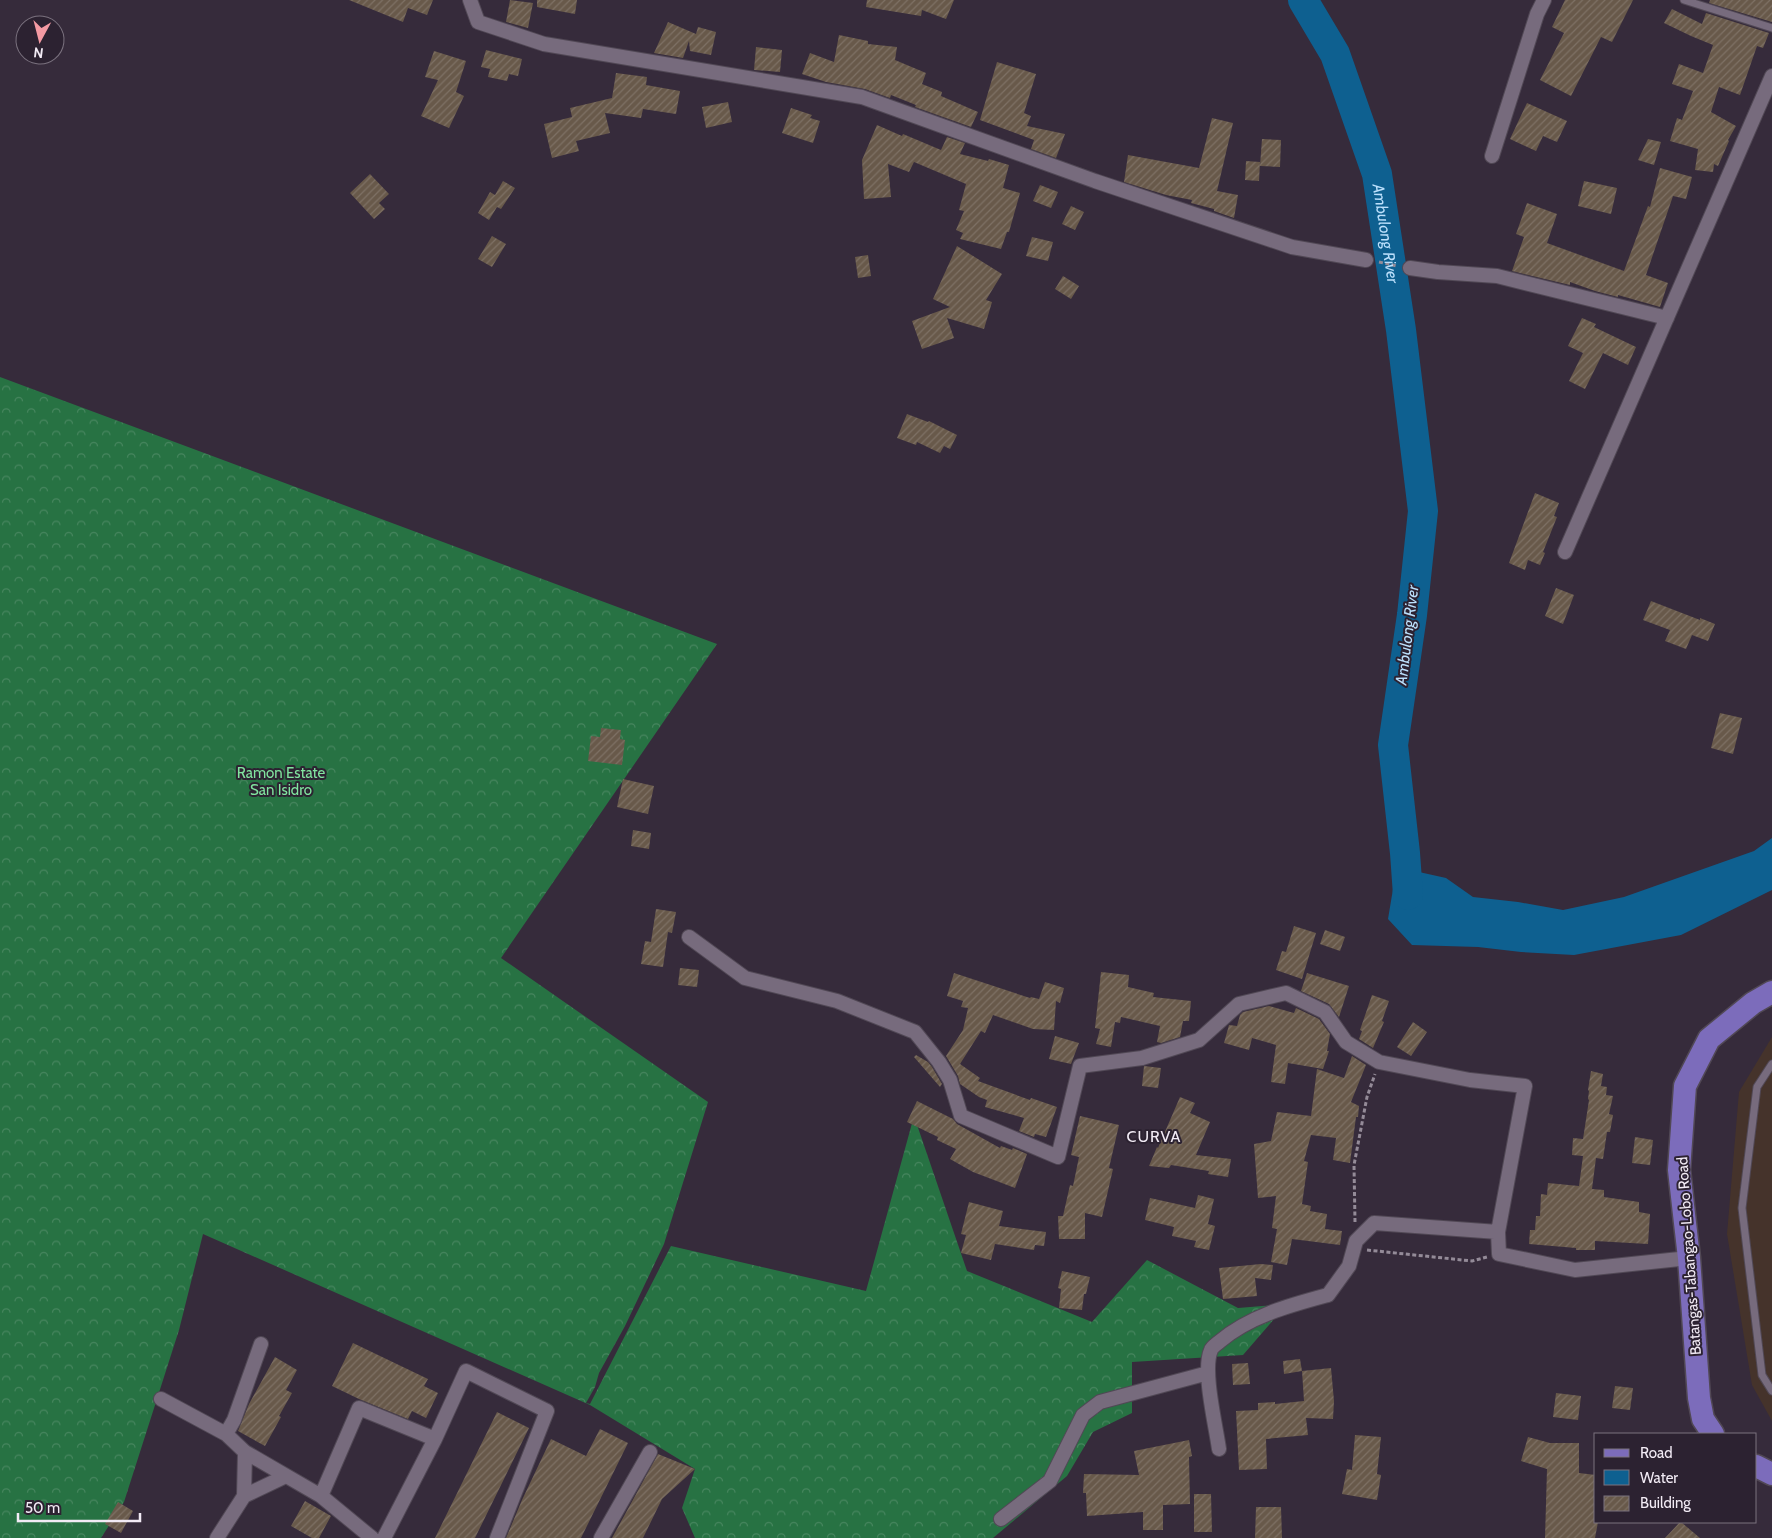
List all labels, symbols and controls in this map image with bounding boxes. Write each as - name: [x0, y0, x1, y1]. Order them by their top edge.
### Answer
- north arrow: [15, 15, 65, 65]
- text: N: [32, 43, 44, 62]
- water label: Ambulong River: [1369, 181, 1403, 286]
- water label: Ambulong River: [1391, 583, 1423, 687]
- park label: Ramon Estate San Isidro: [237, 764, 326, 799]
- district label: CURVA: [1127, 1127, 1181, 1146]
- street label: Batangas-Tabangao-Lobo Road: [1673, 1156, 1705, 1356]
- legend: [1594, 1433, 1757, 1523]
- text: Road: [1640, 1444, 1673, 1462]
- text: Water: [1640, 1469, 1678, 1487]
- scale bar: [18, 1490, 140, 1522]
- text: Building: [1640, 1494, 1691, 1512]
- text: 50 m: [25, 1499, 60, 1517]

